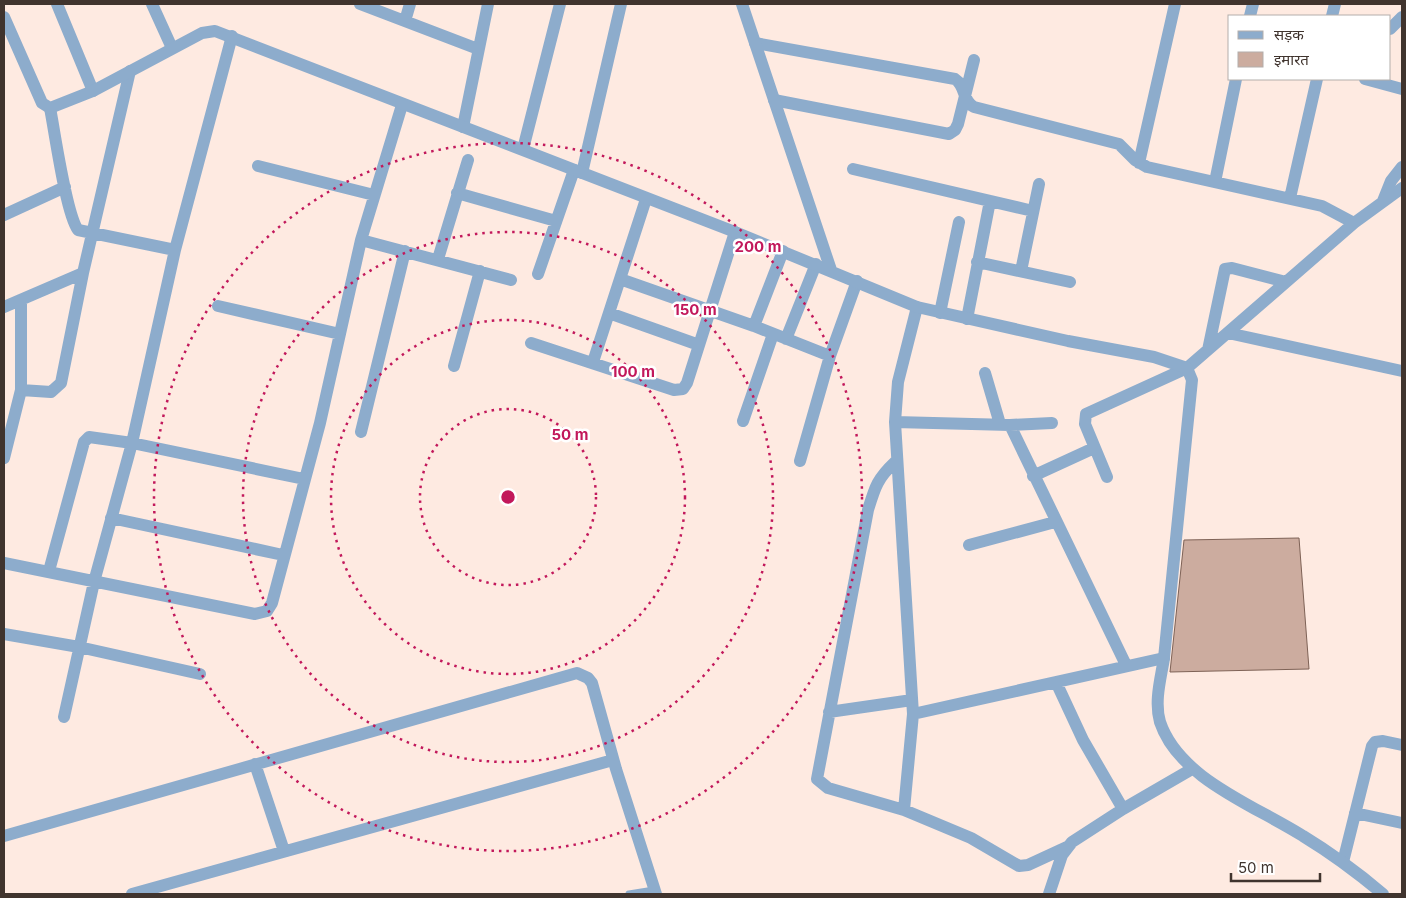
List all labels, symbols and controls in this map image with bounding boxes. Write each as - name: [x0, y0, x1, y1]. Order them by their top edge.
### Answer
- legend: [1228, 15, 1391, 80]
- text: सड़क: [1274, 25, 1304, 44]
- text: इमारत: [1274, 50, 1309, 69]
- text: 200 m: [735, 237, 781, 256]
- text: 150 m: [673, 300, 717, 319]
- text: 100 m: [611, 362, 655, 381]
- text: 50 m: [552, 425, 588, 444]
- centre of rings: [499, 488, 517, 506]
- scale bar: [1231, 850, 1320, 882]
- text: 50 m: [1238, 858, 1274, 877]

